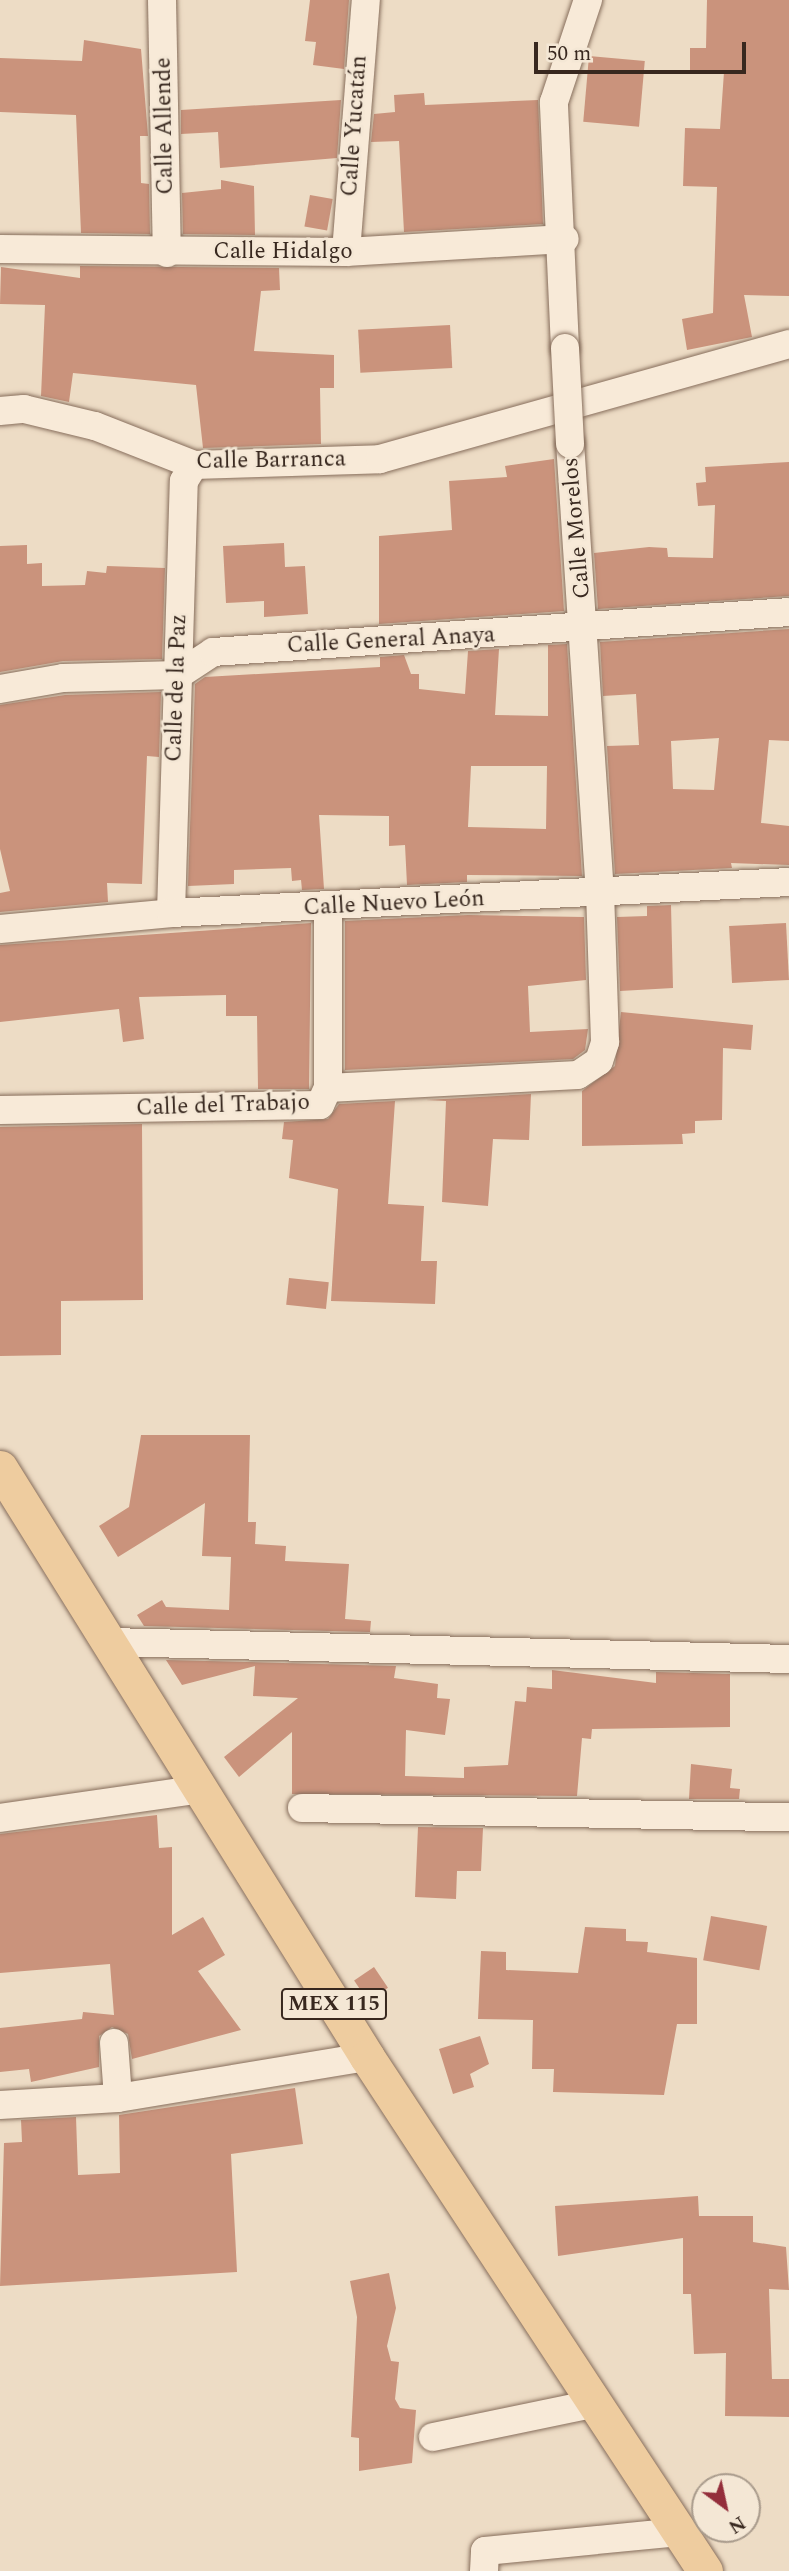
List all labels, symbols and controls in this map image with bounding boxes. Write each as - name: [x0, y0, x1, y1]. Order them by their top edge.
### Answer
- scale bar: [537, 28, 749, 72]
- text: 50 m: [547, 38, 591, 70]
- street label: Calle Yucatán: [336, 54, 374, 198]
- street label: Calle Allende: [150, 57, 180, 195]
- street label: Calle Hidalgo: [213, 238, 353, 266]
- street label: Calle Barranca: [196, 446, 346, 476]
- street label: Calle Morelos: [557, 456, 597, 600]
- street label: Calle de la Paz: [161, 614, 193, 762]
- street label: Calle General Anaya: [286, 622, 496, 660]
- street label: Calle Nuevo León: [303, 885, 485, 923]
- street label: Calle del Trabajo: [136, 1089, 310, 1123]
- road number: MEX 115: [280, 1986, 388, 2022]
- north arrow: [691, 2473, 761, 2543]
- text: N: [722, 2508, 751, 2541]

